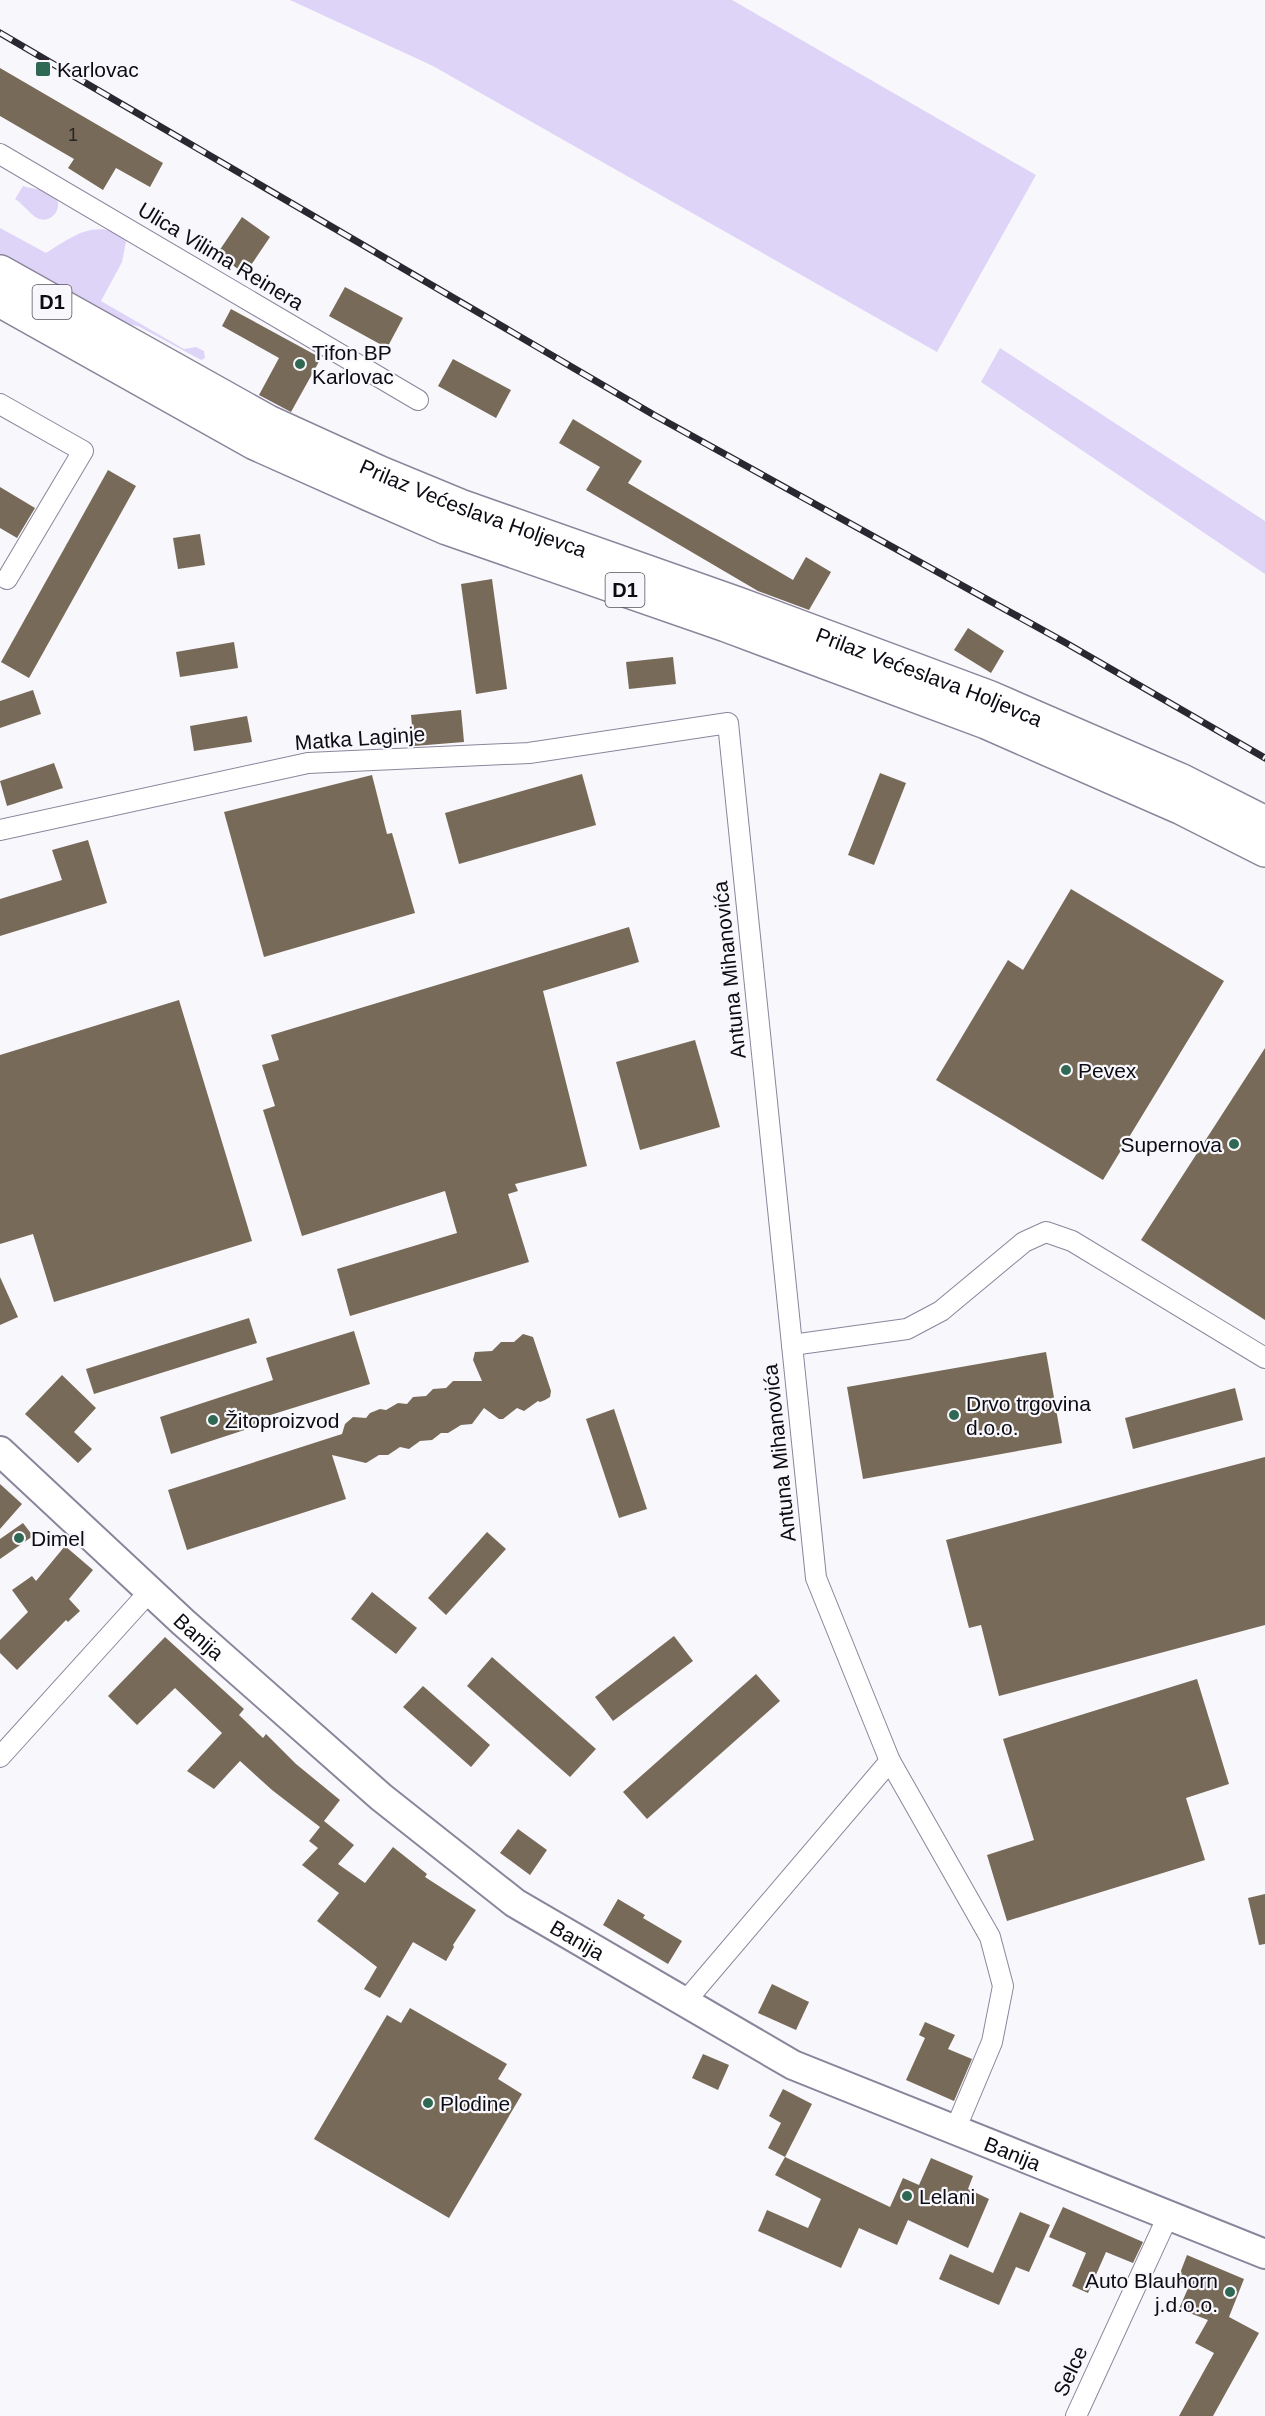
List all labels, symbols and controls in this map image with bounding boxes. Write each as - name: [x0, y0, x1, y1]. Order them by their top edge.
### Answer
- place label: Karlovac: [57, 58, 139, 81]
- marker: Karlovac: [34, 60, 52, 78]
- house number: 1: [68, 125, 78, 145]
- street label: Ulica Vilima Reinera: [134, 198, 308, 315]
- road number: D1: [32, 285, 72, 319]
- place label: Tifon BP Karlovac: [312, 341, 394, 388]
- marker: Tifon BP Karlovac: [293, 357, 307, 371]
- street label: Prilaz Većeslava Holjevca: [357, 454, 590, 561]
- road number: D1: [606, 573, 644, 607]
- street label: Prilaz Većeslava Holjevca: [813, 623, 1046, 731]
- street label: Matka Laginje: [294, 722, 426, 754]
- street label: Antuna Mihanovića: [708, 880, 750, 1060]
- place label: Pevex: [1078, 1059, 1137, 1082]
- marker: Pevex: [1059, 1063, 1073, 1077]
- place label: Supernova: [1120, 1133, 1222, 1156]
- marker: Supernova: [1227, 1137, 1241, 1151]
- street label: Antuna Mihanovića: [758, 1363, 800, 1543]
- place label: Drvo trgovina d.o.o.: [966, 1392, 1091, 1439]
- marker: Drvo trgovina d.o.o.: [947, 1408, 961, 1422]
- place label: Žitoproizvod: [225, 1409, 339, 1432]
- marker: Žitoproizvod: [206, 1413, 220, 1427]
- place label: Dimel: [31, 1527, 85, 1550]
- marker: Dimel: [12, 1531, 26, 1545]
- street label: Banija: [170, 1608, 229, 1664]
- street label: Banija: [547, 1915, 609, 1964]
- place label: Plodine: [440, 2092, 510, 2115]
- marker: Plodine: [421, 2096, 435, 2110]
- street label: Banija: [981, 2131, 1044, 2175]
- place label: Lelani: [919, 2185, 975, 2208]
- marker: Lelani: [900, 2189, 914, 2203]
- place label: Auto Blauhorn j.d.o.o.: [1085, 2269, 1218, 2316]
- marker: Auto Blauhorn j.d.o.o.: [1223, 2285, 1237, 2299]
- street label: Selce: [1048, 2342, 1092, 2400]

